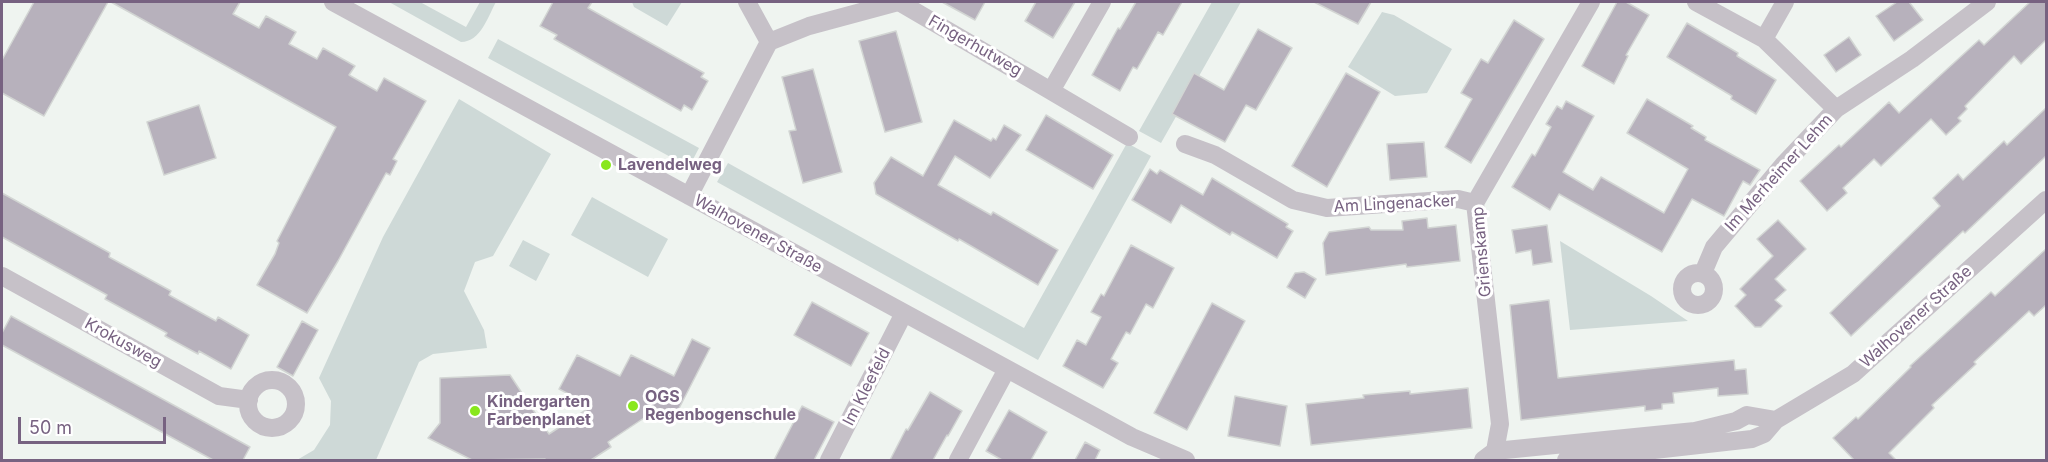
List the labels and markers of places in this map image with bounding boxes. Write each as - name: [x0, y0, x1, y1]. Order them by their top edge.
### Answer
- place label: Lavendelweg: [618, 155, 722, 175]
- marker: Lavendelweg: [599, 158, 613, 172]
- place label: OGS Regenbogenschule: [645, 387, 796, 425]
- place label: Kindergarten Farbenplanet: [487, 392, 591, 430]
- marker: OGS Regenbogenschule: [626, 399, 640, 413]
- marker: Kindergarten Farbenplanet: [468, 404, 482, 418]

